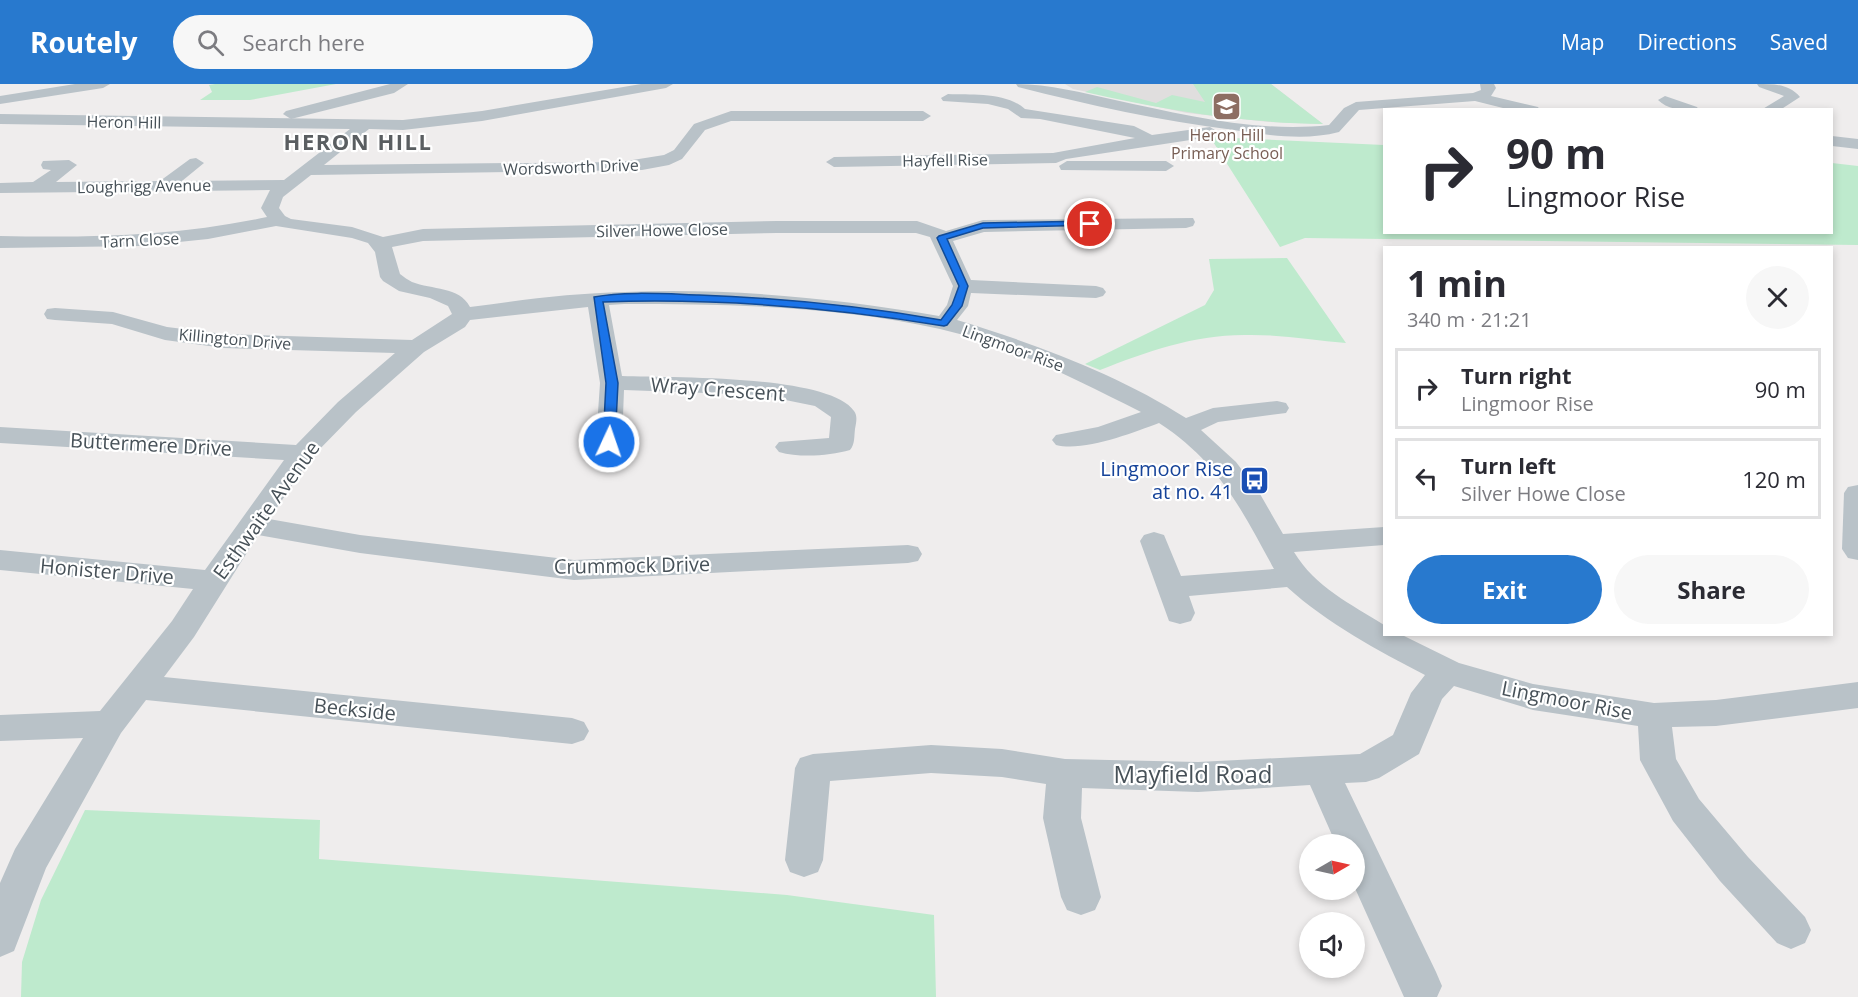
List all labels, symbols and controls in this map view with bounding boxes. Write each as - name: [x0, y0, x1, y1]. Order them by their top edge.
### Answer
- search box: [173, 15, 593, 69]
- text: Routely: [30, 23, 137, 61]
- icon: search: [194, 26, 227, 59]
- text: Search here: [242, 27, 365, 57]
- text: Map: [1561, 28, 1604, 56]
- text: Directions: [1637, 28, 1737, 56]
- text: Saved: [1770, 28, 1828, 56]
- school or university icon: Heron Hill Primary School: [1211, 91, 1243, 123]
- street label: Heron Hill: [86, 110, 162, 134]
- place label: Heron Hill Primary School: [1171, 124, 1283, 164]
- text: 90 m: [1506, 124, 1606, 181]
- district label: HERON HILL: [284, 126, 432, 156]
- icon: right: [1407, 132, 1485, 210]
- street label: Hayfell Rise: [902, 148, 988, 172]
- street label: Wordsworth Drive: [503, 154, 639, 180]
- street label: Loughrigg Avenue: [77, 174, 211, 198]
- text: Lingmoor Rise: [1506, 178, 1685, 215]
- pin: [1064, 198, 1115, 249]
- icon: arrive: [1073, 207, 1106, 240]
- street label: Silver Howe Close: [596, 218, 728, 242]
- street label: Tarn Close: [100, 227, 180, 253]
- text: 1 min: [1407, 259, 1507, 308]
- button: close: [1746, 266, 1809, 329]
- text: 340 m · 21:21: [1407, 306, 1532, 333]
- street label: Lingmoor Rise: [959, 320, 1067, 376]
- street label: Killington Drive: [178, 323, 292, 355]
- text: Turn right: [1461, 360, 1572, 390]
- street label: Wray Crescent: [650, 371, 786, 407]
- icon: right: [1410, 372, 1443, 405]
- text: 90 m: [1755, 374, 1806, 404]
- text: Lingmoor Rise: [1461, 390, 1594, 417]
- position arrow: [577, 410, 641, 474]
- street label: Buttermere Drive: [69, 426, 233, 462]
- street label: Esthwaite Avenue: [207, 435, 325, 585]
- text: Turn left: [1461, 450, 1556, 480]
- place label: Lingmoor Rise at no. 41: [1100, 455, 1233, 505]
- icon: left: [1410, 462, 1443, 495]
- bus stop icon: Lingmoor Rise at no. 41: [1238, 464, 1270, 496]
- text: 120 m: [1742, 464, 1806, 494]
- text: Silver Howe Close: [1461, 480, 1626, 507]
- street label: Crummock Drive: [554, 550, 710, 580]
- street label: Honister Drive: [39, 552, 175, 590]
- button: Exit: [1407, 555, 1602, 624]
- button: Share: [1614, 555, 1809, 624]
- street label: Lingmoor Rise: [1499, 674, 1635, 726]
- street label: Beckside: [313, 691, 397, 727]
- street label: Mayfield Road: [1114, 757, 1272, 790]
- north arrow: [1299, 834, 1365, 900]
- map controls: [1299, 834, 1365, 978]
- button: sound: [1299, 912, 1365, 978]

